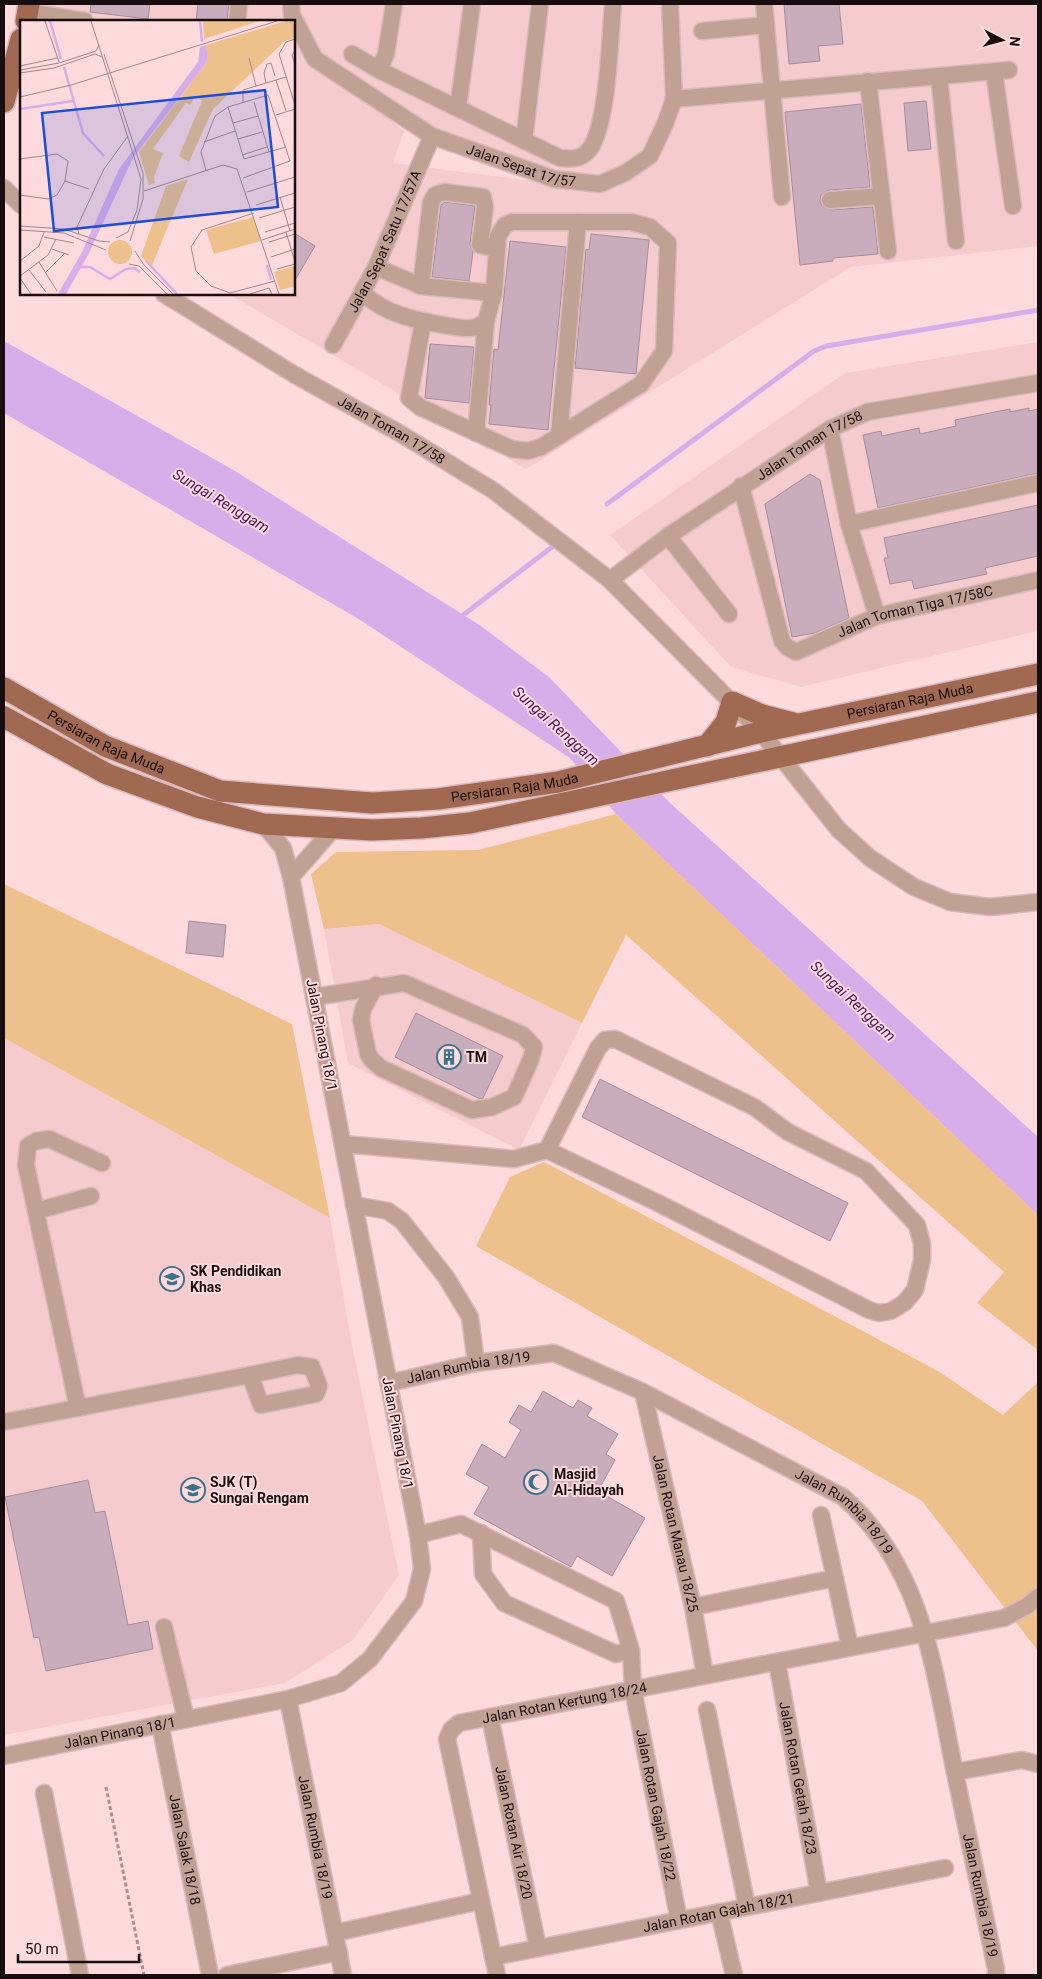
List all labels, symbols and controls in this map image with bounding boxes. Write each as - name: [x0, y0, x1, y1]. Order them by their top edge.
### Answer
- north arrow: [977, 15, 1027, 65]
- inset map: [20, 20, 295, 295]
- text: N: [1006, 36, 1023, 47]
- street label: Jalan Sepat 17/57: [464, 141, 577, 189]
- street label: Jalan Sepat Satu 17/57A: [345, 168, 424, 315]
- street label: Jalan Toman 17/58: [335, 392, 448, 467]
- street label: Jalan Toman 17/58: [753, 407, 865, 483]
- water label: Sungai Renggam: [169, 465, 273, 537]
- street label: Jalan Toman Tiga 17/58C: [835, 582, 994, 641]
- street label: Persiaran Raja Muda: [845, 680, 975, 722]
- water label: Sungai Renggam: [509, 683, 603, 769]
- street label: Persiaran Raja Muda: [45, 707, 167, 777]
- street label: Persiaran Raja Muda: [450, 769, 580, 805]
- water label: Sungai Renggam: [807, 957, 899, 1045]
- street label: Jalan Pinang 18/1: [303, 978, 341, 1092]
- building icon: TM: [436, 1044, 462, 1070]
- place label: TM: [466, 1049, 487, 1065]
- place label: SK Pendidikan Khas: [190, 1263, 281, 1295]
- school or university icon: SK Pendidikan Khas: [159, 1266, 185, 1292]
- street label: Jalan Rumbia 18/19: [405, 1348, 531, 1387]
- street label: Jalan Pinang 18/1: [379, 1376, 417, 1490]
- street label: Jalan Rotan Manau 18/25: [650, 1453, 702, 1613]
- street label: Jalan Rumbia 18/19: [792, 1465, 897, 1557]
- place label: Masjid Al-Hidayah: [554, 1466, 624, 1498]
- mosque icon: Masjid Al-Hidayah: [523, 1469, 549, 1495]
- place label: SJK (T) Sungai Rengam: [210, 1474, 309, 1506]
- school or university icon: SJK (T) Sungai Rengam: [180, 1477, 206, 1503]
- street label: Jalan Rotan Kertung 18/24: [481, 1679, 648, 1726]
- street label: Jalan Rotan Getah 18/23: [776, 1700, 820, 1856]
- street label: Jalan Pinang 18/1: [62, 1714, 177, 1752]
- street label: Jalan Rotan Gajah 18/22: [633, 1728, 679, 1882]
- street label: Jalan Rotan Air 18/20: [492, 1764, 536, 1901]
- street label: Jalan Rumbia 18/19: [295, 1774, 336, 1901]
- street label: Jalan Salak 18/18: [166, 1793, 204, 1906]
- street label: Jalan Rumbia 18/19: [960, 1832, 1001, 1959]
- street label: Jalan Rotan Gajah 18/21: [641, 1890, 796, 1935]
- scale bar: [18, 1932, 139, 1964]
- text: 50 m: [25, 1940, 59, 1958]

